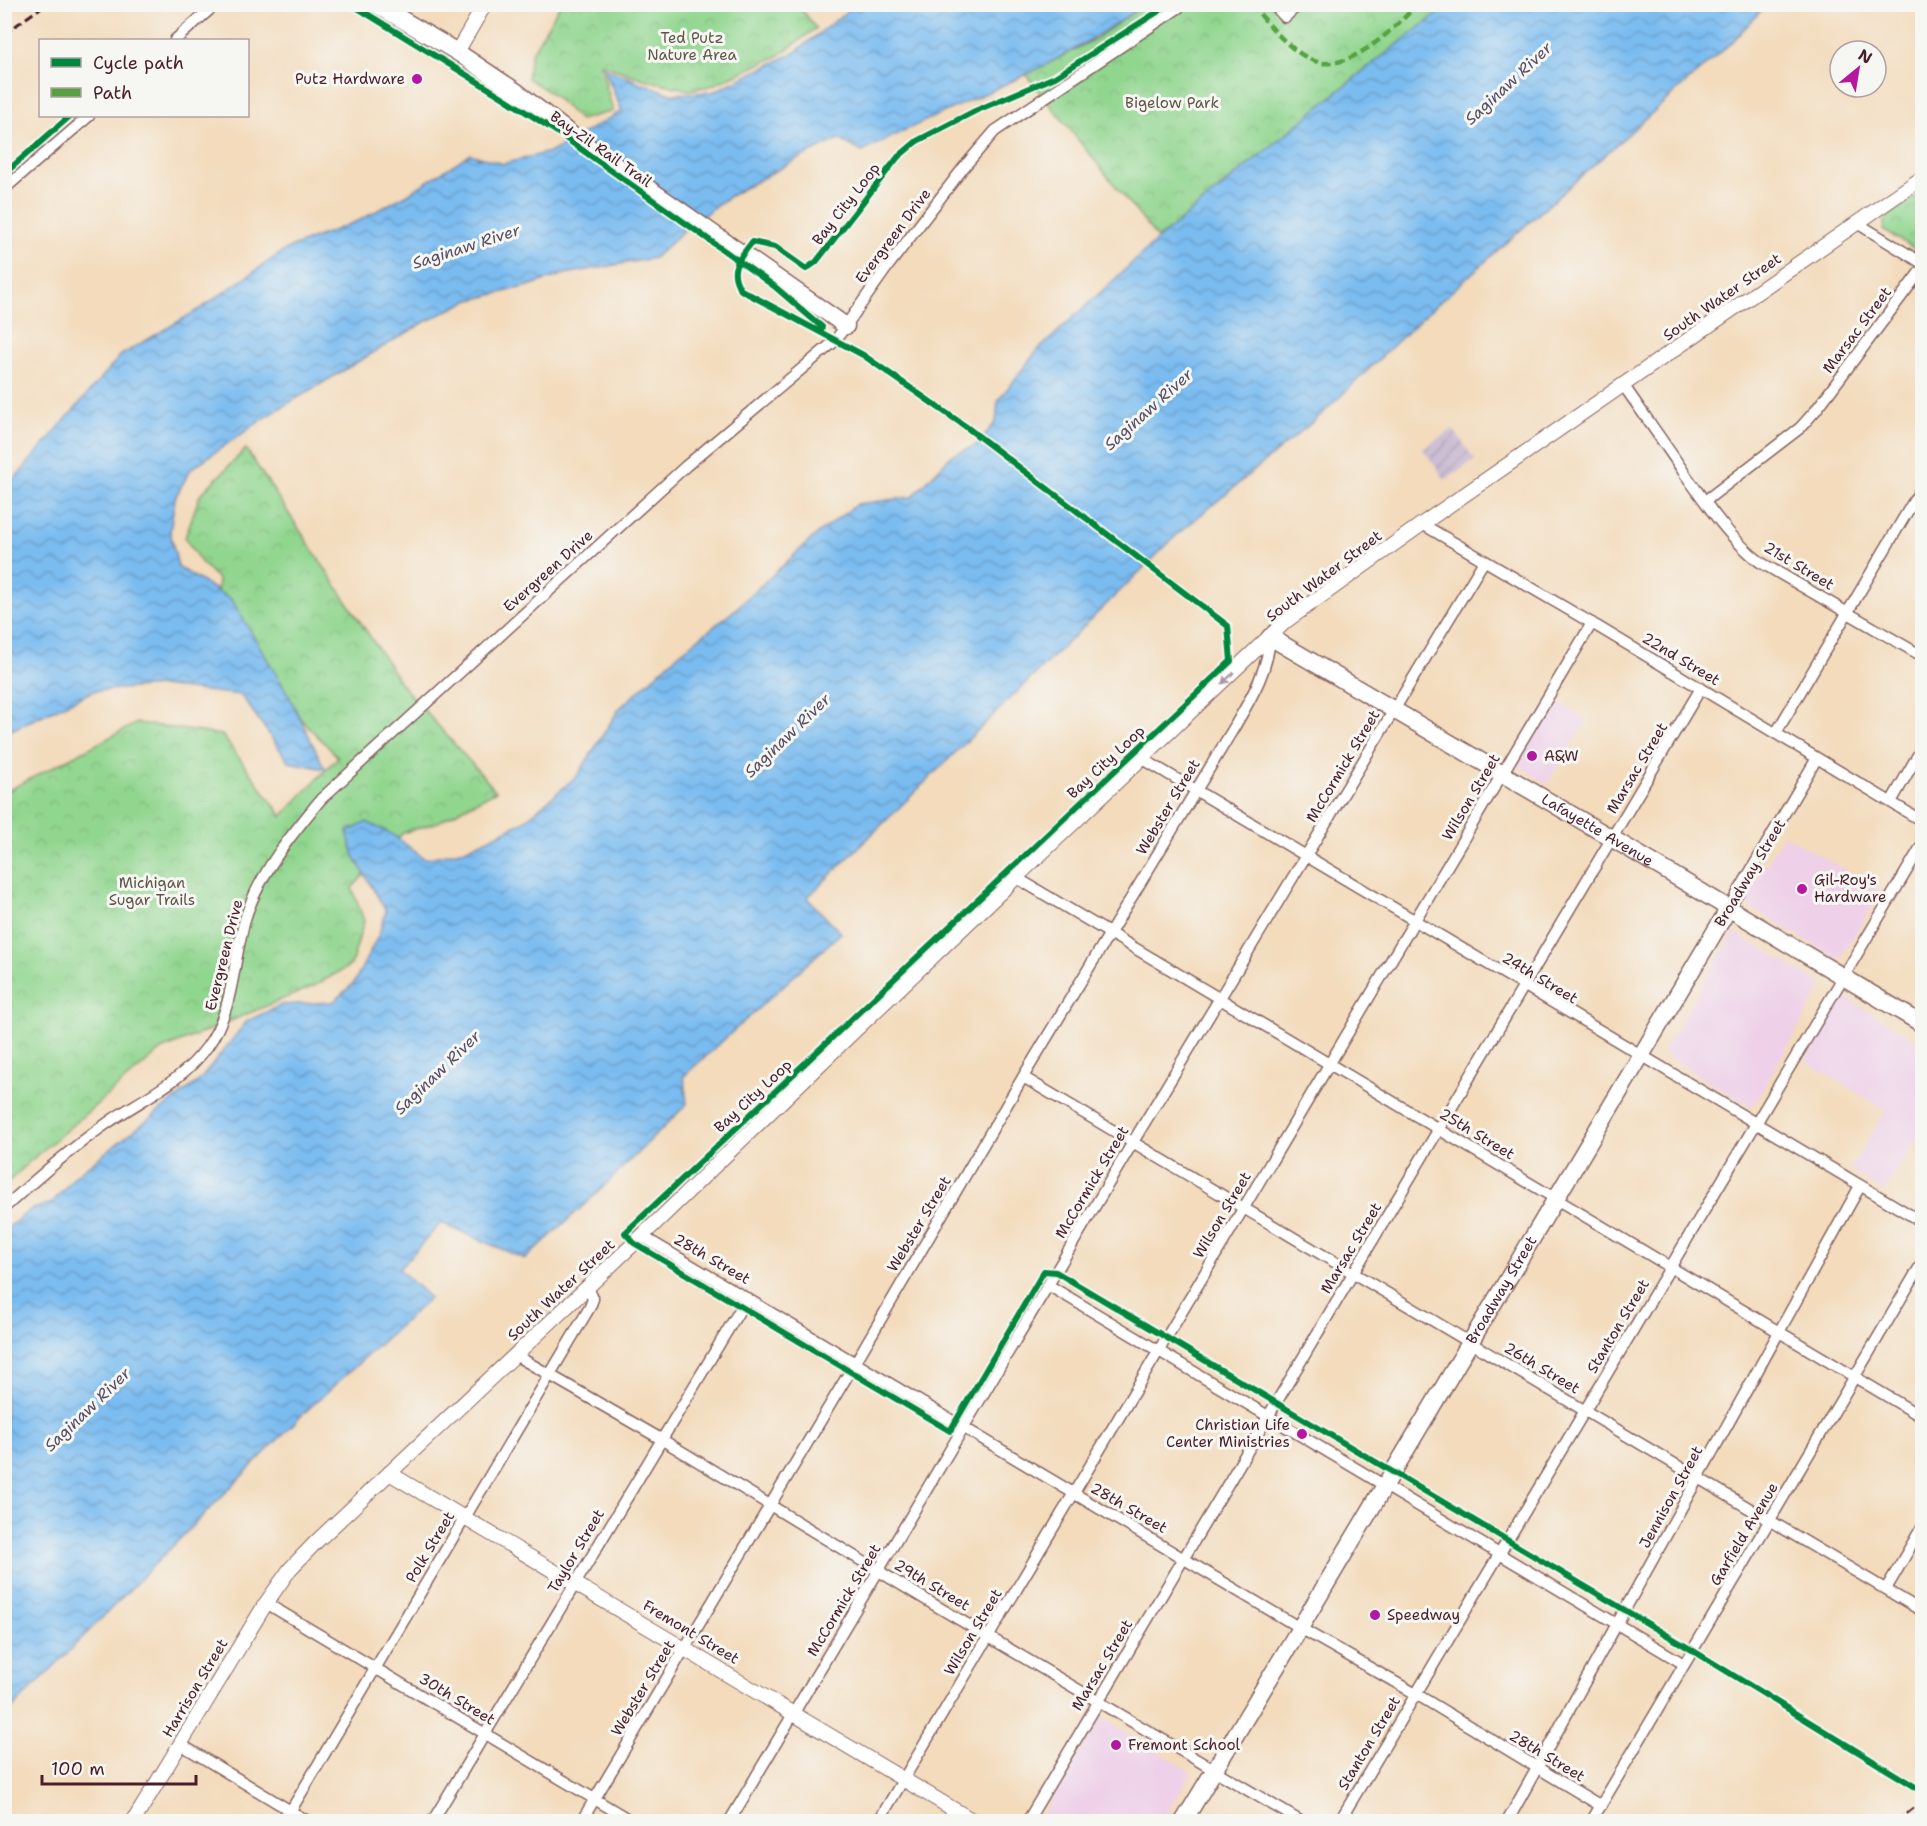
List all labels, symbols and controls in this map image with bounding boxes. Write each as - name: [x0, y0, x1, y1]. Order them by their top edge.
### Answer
- park label: Ted Putz Nature Area: [647, 28, 737, 65]
- water label: Saginaw River: [1460, 37, 1557, 129]
- legend: [39, 39, 249, 117]
- north arrow: [1828, 39, 1888, 99]
- text: N: [1855, 44, 1876, 69]
- text: Cycle path: [93, 51, 184, 75]
- place label: Putz Hardware: [295, 69, 405, 89]
- marker: Putz Hardware: [410, 72, 424, 86]
- text: Path: [93, 81, 132, 105]
- park label: Bigelow Park: [1125, 93, 1219, 113]
- street label: Bay-Zil Rail Trail: [546, 106, 656, 192]
- street label: Bay City Loop: [808, 159, 884, 249]
- street label: Evergreen Drive: [851, 184, 935, 288]
- water label: Saginaw River: [410, 219, 523, 274]
- street label: South Water Street: [1659, 249, 1785, 345]
- street label: Marsac Street: [1818, 283, 1896, 377]
- water label: Saginaw River: [1100, 364, 1197, 455]
- street label: Evergreen Drive: [499, 525, 597, 617]
- street label: South Water Street: [1262, 526, 1386, 626]
- street label: 21st Street: [1760, 537, 1838, 595]
- street label: 22nd Street: [1638, 628, 1724, 690]
- one-way arrow: [1220, 671, 1235, 685]
- water label: Saginaw River: [740, 689, 835, 782]
- street label: McCormick Street: [1301, 706, 1385, 826]
- street label: Marsac Street: [1602, 719, 1672, 817]
- street label: Bay City Loop: [1063, 721, 1149, 803]
- place label: A&W: [1544, 746, 1579, 766]
- marker: A&W: [1525, 749, 1539, 763]
- street label: Wilson Street: [1437, 750, 1505, 844]
- street label: Webster Street: [1131, 755, 1205, 859]
- street label: Lafayette Avenue: [1538, 789, 1657, 871]
- street label: Broadway Street: [1710, 815, 1790, 931]
- place label: Gil-Roy's Hardware: [1814, 870, 1886, 907]
- park label: Michigan Sugar Trails: [109, 873, 195, 910]
- marker: Gil-Roy's Hardware: [1795, 882, 1809, 896]
- street label: Evergreen Drive: [201, 897, 247, 1013]
- street label: 24th Street: [1498, 948, 1582, 1008]
- water label: Saginaw River: [390, 1026, 485, 1119]
- street label: Bay City Loop: [710, 1055, 796, 1137]
- street label: 25th Street: [1436, 1104, 1518, 1164]
- street label: McCormick Street: [1050, 1122, 1134, 1242]
- street label: Wilson Street: [1188, 1168, 1256, 1262]
- street label: Webster Street: [882, 1172, 956, 1276]
- street label: Marsac Street: [1316, 1199, 1386, 1297]
- street label: 28th Street: [670, 1229, 754, 1289]
- street label: Broadway Street: [1461, 1232, 1541, 1348]
- street label: South Water Street: [503, 1235, 619, 1345]
- street label: Stanton Street: [1582, 1275, 1654, 1377]
- street label: 26th Street: [1500, 1338, 1584, 1398]
- water label: Saginaw River: [40, 1363, 135, 1456]
- place label: Christian Life Center Ministries: [1166, 1415, 1290, 1452]
- marker: Christian Life Center Ministries: [1295, 1427, 1309, 1441]
- street label: Jennison Street: [1635, 1442, 1707, 1552]
- street label: 28th Street: [1087, 1478, 1171, 1538]
- street label: Garfield Avenue: [1705, 1479, 1783, 1589]
- street label: Taylor Street: [543, 1505, 609, 1597]
- street label: Polk Street: [401, 1508, 459, 1586]
- street label: McCormick Street: [802, 1540, 886, 1660]
- street label: 29th Street: [890, 1555, 974, 1615]
- street label: Wilson Street: [939, 1585, 1007, 1679]
- street label: Fremont Street: [639, 1595, 743, 1669]
- place label: Speedway: [1387, 1605, 1460, 1625]
- marker: Speedway: [1368, 1608, 1382, 1622]
- street label: Marsac Street: [1067, 1616, 1137, 1714]
- street label: Harrison Street: [158, 1635, 232, 1741]
- street label: Webster Street: [606, 1636, 680, 1740]
- street label: 30th Street: [415, 1668, 499, 1730]
- street label: Stanton Street: [1333, 1692, 1405, 1794]
- street label: 28th Street: [1505, 1725, 1589, 1787]
- place label: Fremont School: [1128, 1735, 1241, 1755]
- marker: Fremont School: [1109, 1738, 1123, 1752]
- scale bar: [42, 1748, 196, 1786]
- text: 100 m: [51, 1757, 105, 1781]

